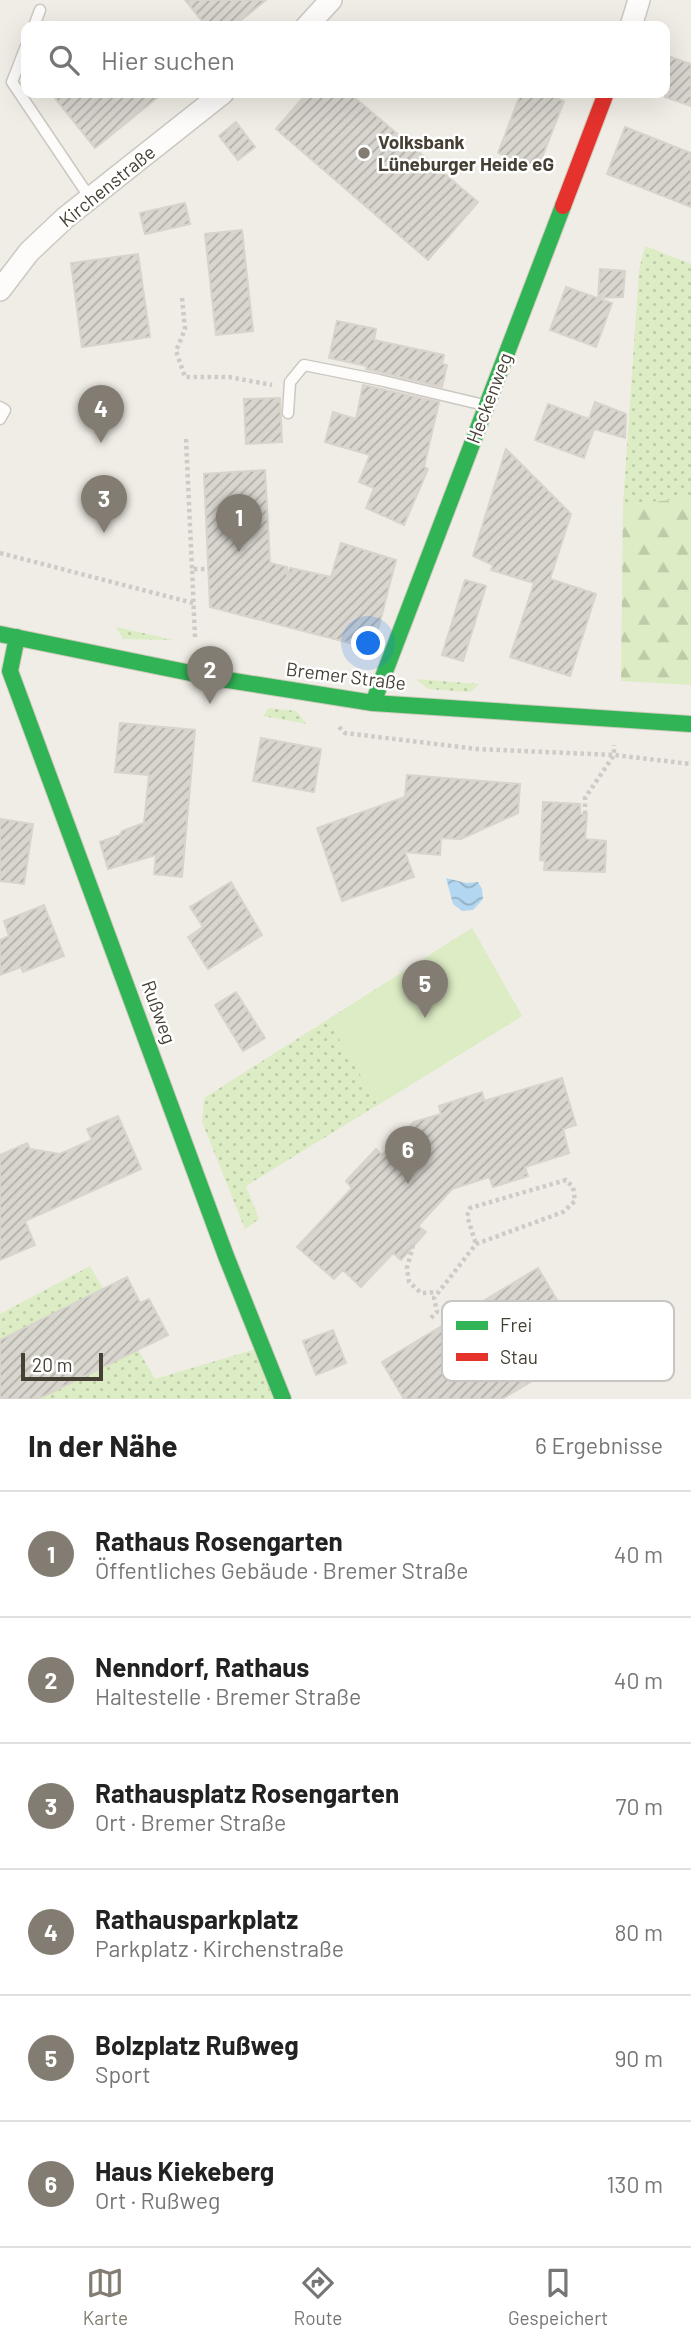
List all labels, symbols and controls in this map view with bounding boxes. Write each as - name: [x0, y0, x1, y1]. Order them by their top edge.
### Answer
- search box: [21, 21, 670, 98]
- icon: search: [45, 41, 83, 79]
- text: Hier suchen: [101, 44, 235, 75]
- place label: Volksbank Lüneburger Heide eG: [378, 130, 554, 175]
- street label: Kirchenstraße: [54, 140, 159, 231]
- marker: Volksbank Lüneburger Heide eG: [356, 145, 372, 161]
- street label: Heckenweg: [461, 349, 516, 447]
- pin: 4: [78, 385, 124, 443]
- pin: 3: [81, 475, 127, 533]
- pin: 1: [216, 494, 262, 552]
- your location: [351, 626, 385, 660]
- pin: 2: [187, 646, 233, 704]
- street label: Bremer Straße: [285, 657, 407, 694]
- pin: 5: [402, 960, 448, 1018]
- street label: Rußweg: [137, 977, 182, 1047]
- pin: 6: [385, 1126, 431, 1184]
- legend: [442, 1301, 674, 1381]
- text: Frei: [500, 1313, 532, 1336]
- text: Stau: [500, 1345, 538, 1368]
- scale bar: [21, 1350, 103, 1382]
- text: 20 m: [32, 1353, 72, 1376]
- text: In der Nähe: [28, 1427, 178, 1463]
- text: 6 Ergebnisse: [535, 1431, 663, 1459]
- text: Rathaus Rosengarten: [95, 1525, 343, 1556]
- text: 1: [47, 1540, 55, 1568]
- text: 40 m: [614, 1540, 663, 1568]
- text: Öffentliches Gebäude · Bremer Straße: [95, 1556, 468, 1584]
- text: Nenndorf, Rathaus: [95, 1651, 309, 1682]
- text: 2: [45, 1666, 57, 1694]
- text: 40 m: [614, 1666, 663, 1694]
- text: Haltestelle · Bremer Straße: [95, 1682, 361, 1710]
- text: Rathausplatz Rosengarten: [95, 1777, 399, 1808]
- text: 3: [45, 1792, 57, 1820]
- text: 70 m: [616, 1792, 663, 1820]
- text: Ort · Bremer Straße: [95, 1808, 286, 1836]
- text: Rathausparkplatz: [95, 1903, 298, 1934]
- text: 4: [44, 1918, 58, 1946]
- text: 80 m: [614, 1918, 663, 1946]
- text: Parkplatz · Kirchenstraße: [95, 1934, 344, 1962]
- text: Bolzplatz Rußweg: [95, 2029, 299, 2060]
- text: 5: [45, 2044, 57, 2072]
- text: 90 m: [614, 2044, 663, 2072]
- text: Sport: [95, 2060, 151, 2088]
- text: Haus Kiekeberg: [95, 2155, 274, 2186]
- text: 6: [45, 2170, 57, 2198]
- text: 130 m: [606, 2170, 663, 2198]
- text: Ort · Rußweg: [95, 2186, 220, 2214]
- tab: Karte: [83, 2264, 128, 2329]
- tab: Route: [294, 2264, 342, 2329]
- tab: Gespeichert: [508, 2264, 608, 2329]

